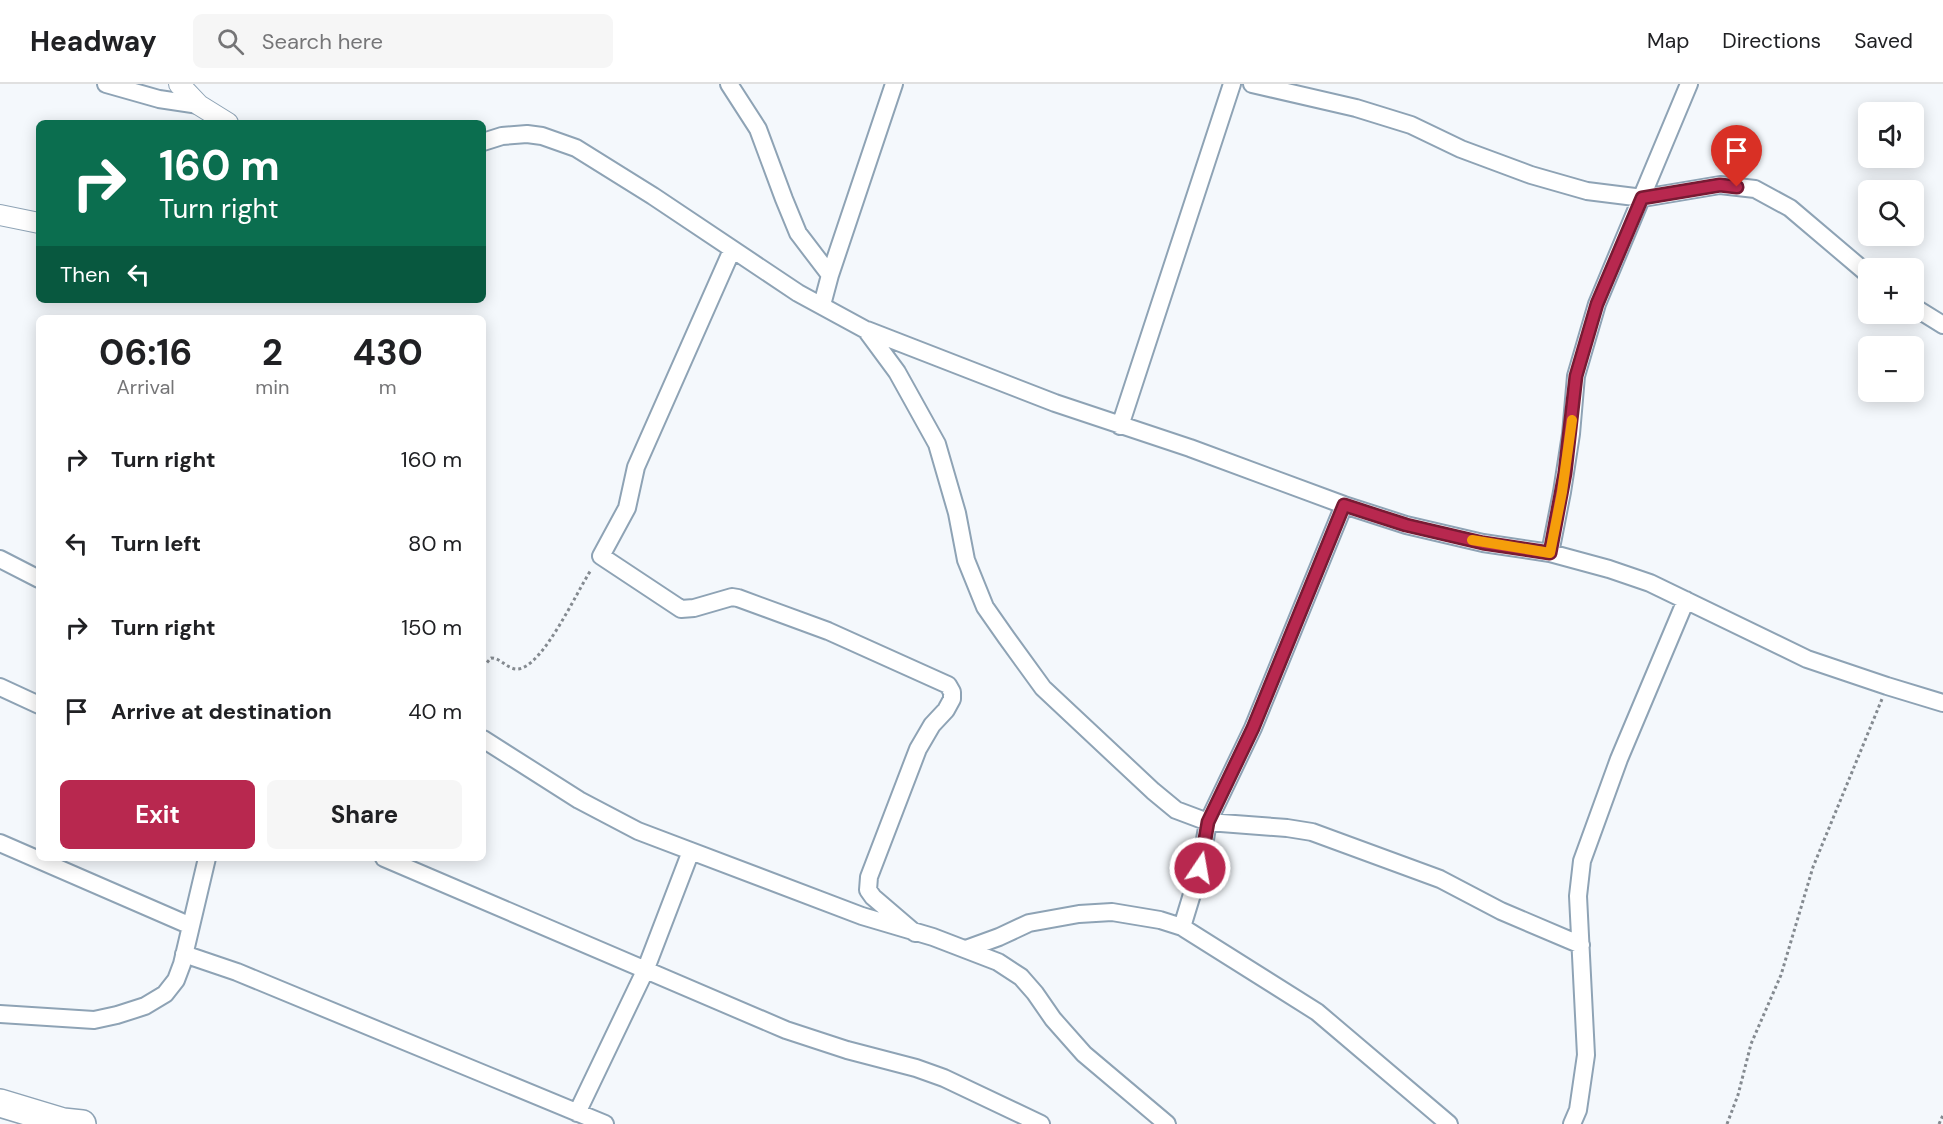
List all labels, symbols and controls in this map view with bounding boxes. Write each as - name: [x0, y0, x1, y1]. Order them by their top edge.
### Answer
- search box: [193, 14, 613, 68]
- text: Headway: [30, 23, 157, 60]
- icon: search: [214, 25, 247, 58]
- text: Search here: [262, 27, 383, 56]
- text: Map: [1647, 27, 1689, 55]
- text: Directions: [1722, 27, 1821, 55]
- text: Saved: [1854, 27, 1913, 55]
- map controls: [1858, 102, 1924, 402]
- button: sound: [1858, 102, 1924, 168]
- pin: [1711, 125, 1762, 187]
- icon: arrive: [1720, 134, 1753, 167]
- text: 160 m: [159, 138, 280, 193]
- icon: right: [60, 144, 138, 222]
- button: search: [1858, 180, 1924, 246]
- text: Turn right: [159, 191, 279, 226]
- icon: left: [122, 258, 155, 291]
- button: +: [1858, 258, 1924, 324]
- text: Then: [60, 260, 110, 289]
- text: 06:16: [99, 329, 192, 376]
- text: 2: [262, 329, 283, 376]
- text: 430: [353, 329, 423, 376]
- button: −: [1858, 336, 1924, 402]
- text: Arrival: [117, 374, 175, 400]
- text: min: [255, 374, 289, 400]
- text: m: [379, 374, 397, 400]
- icon: right: [60, 443, 93, 476]
- text: Turn right: [111, 445, 216, 474]
- text: 160 m: [401, 445, 462, 474]
- icon: left: [60, 527, 93, 560]
- text: Turn left: [111, 529, 201, 558]
- text: 80 m: [408, 529, 462, 558]
- icon: right: [60, 611, 93, 644]
- text: Turn right: [111, 613, 216, 642]
- text: 150 m: [401, 613, 462, 642]
- icon: arrive: [60, 695, 93, 728]
- text: Arrive at destination: [111, 697, 332, 726]
- text: 40 m: [408, 697, 462, 726]
- button: Exit: [60, 780, 255, 849]
- button: Share: [267, 780, 462, 849]
- position arrow: [1168, 836, 1232, 900]

